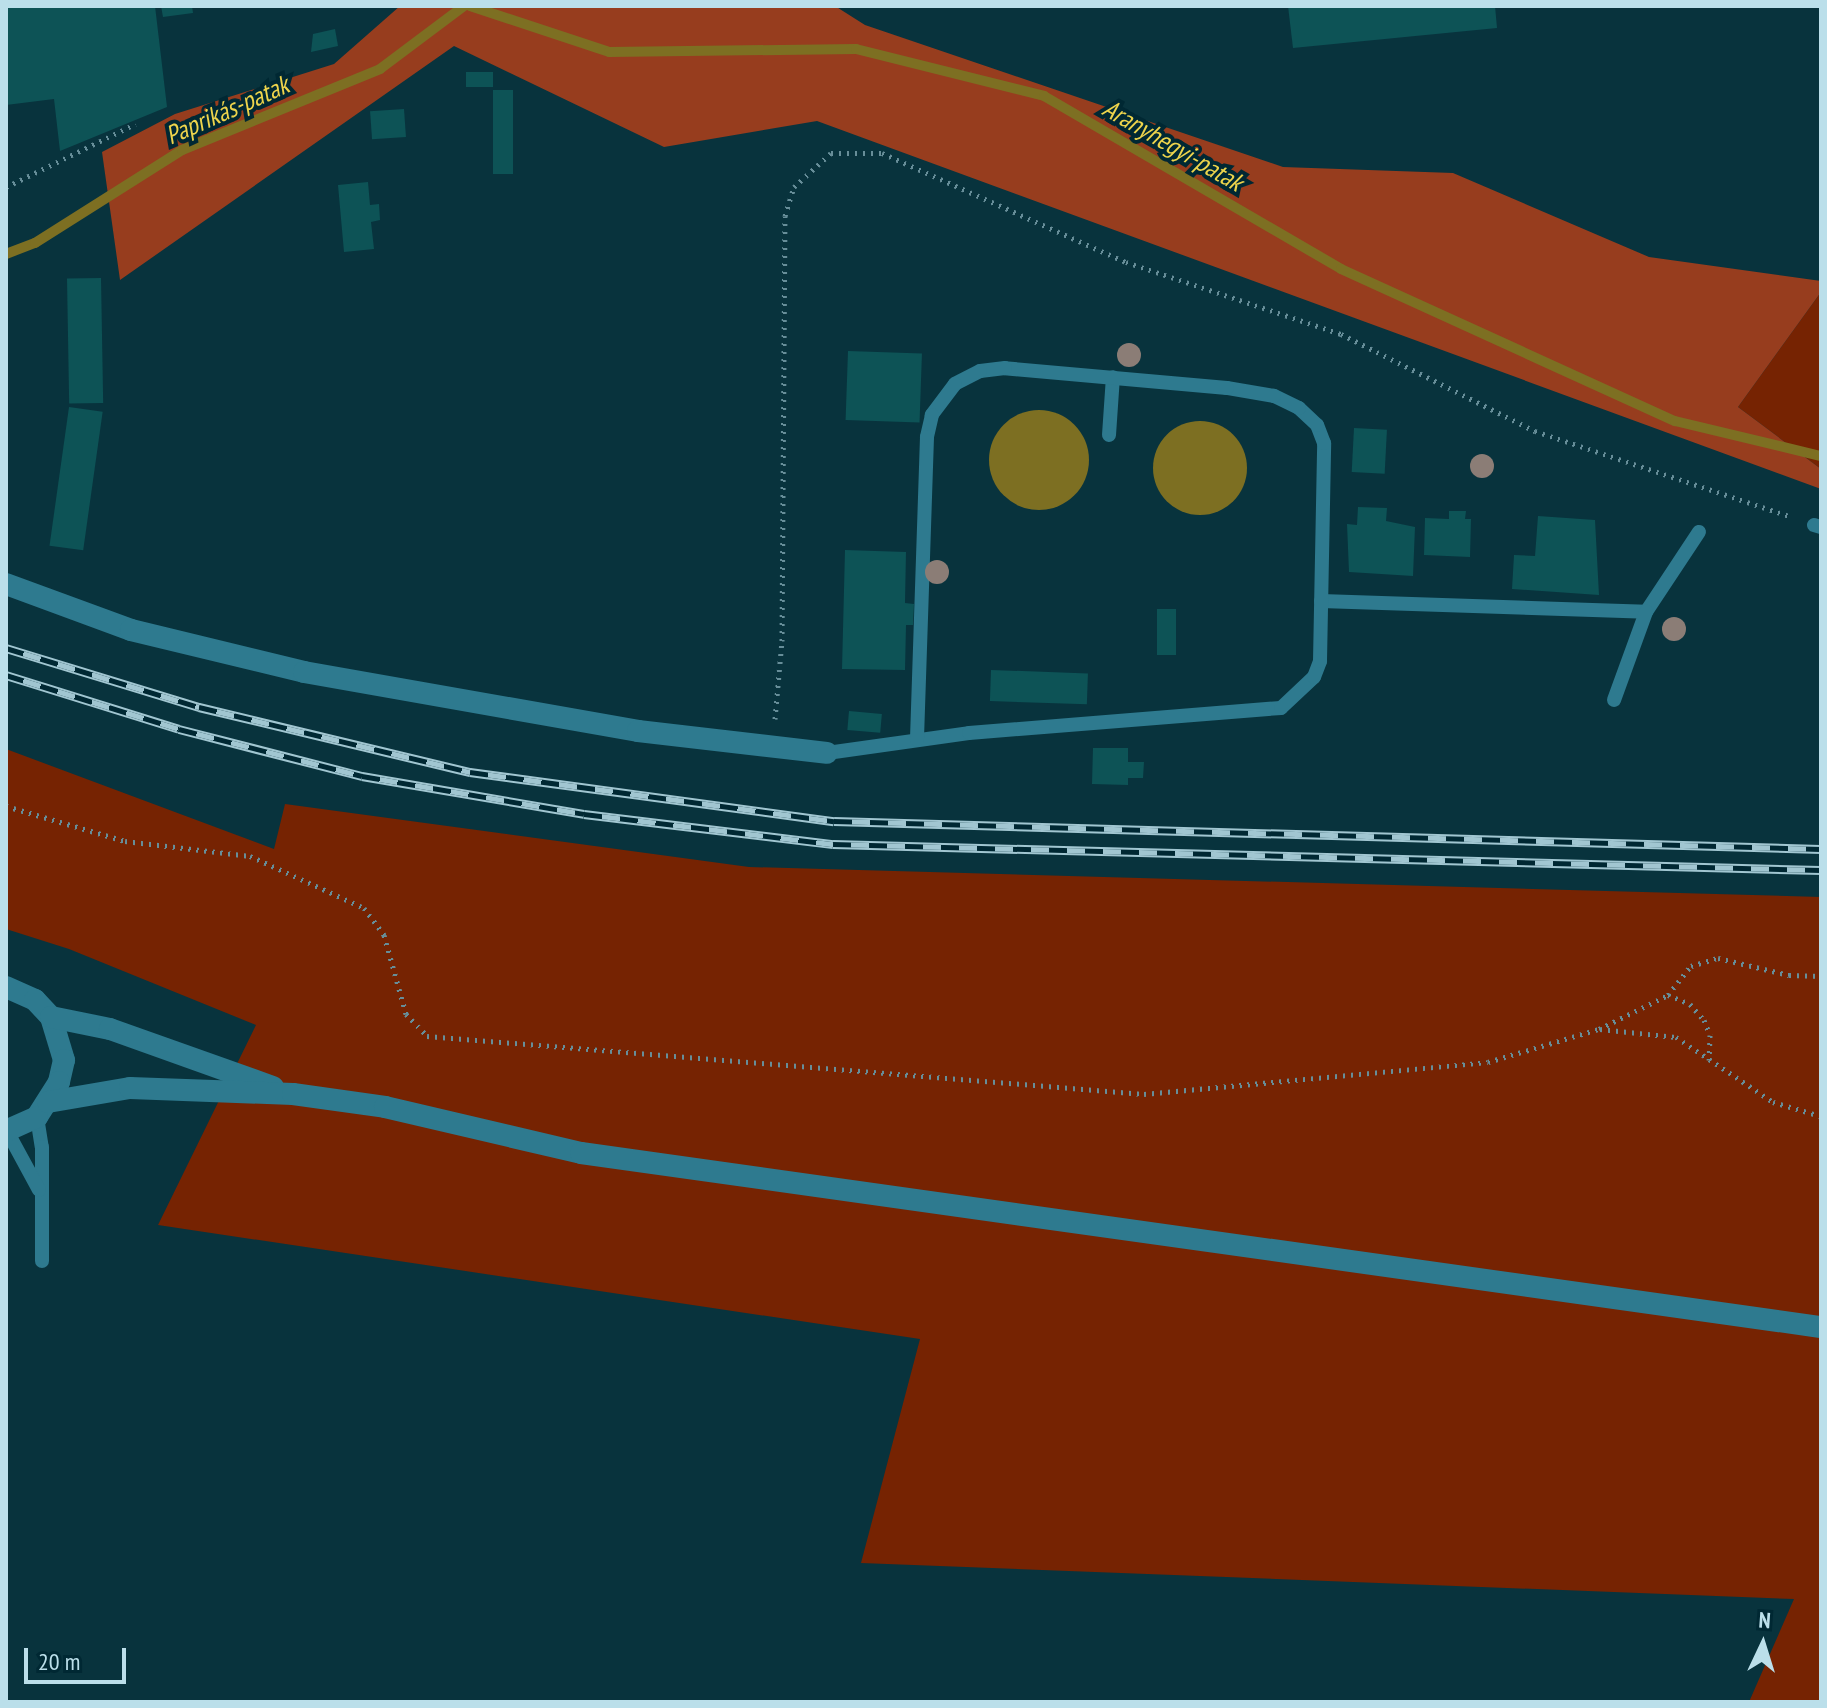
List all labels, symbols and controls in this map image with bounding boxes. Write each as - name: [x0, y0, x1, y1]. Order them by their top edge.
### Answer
- water label: Paprikás-patak: [161, 69, 293, 151]
- water label: Aranyhegyi-patak: [1097, 92, 1249, 198]
- north arrow: [1723, 1604, 1803, 1684]
- text: N: [1758, 1606, 1772, 1634]
- scale bar: [28, 1632, 130, 1682]
- text: 20 m: [38, 1646, 80, 1677]

